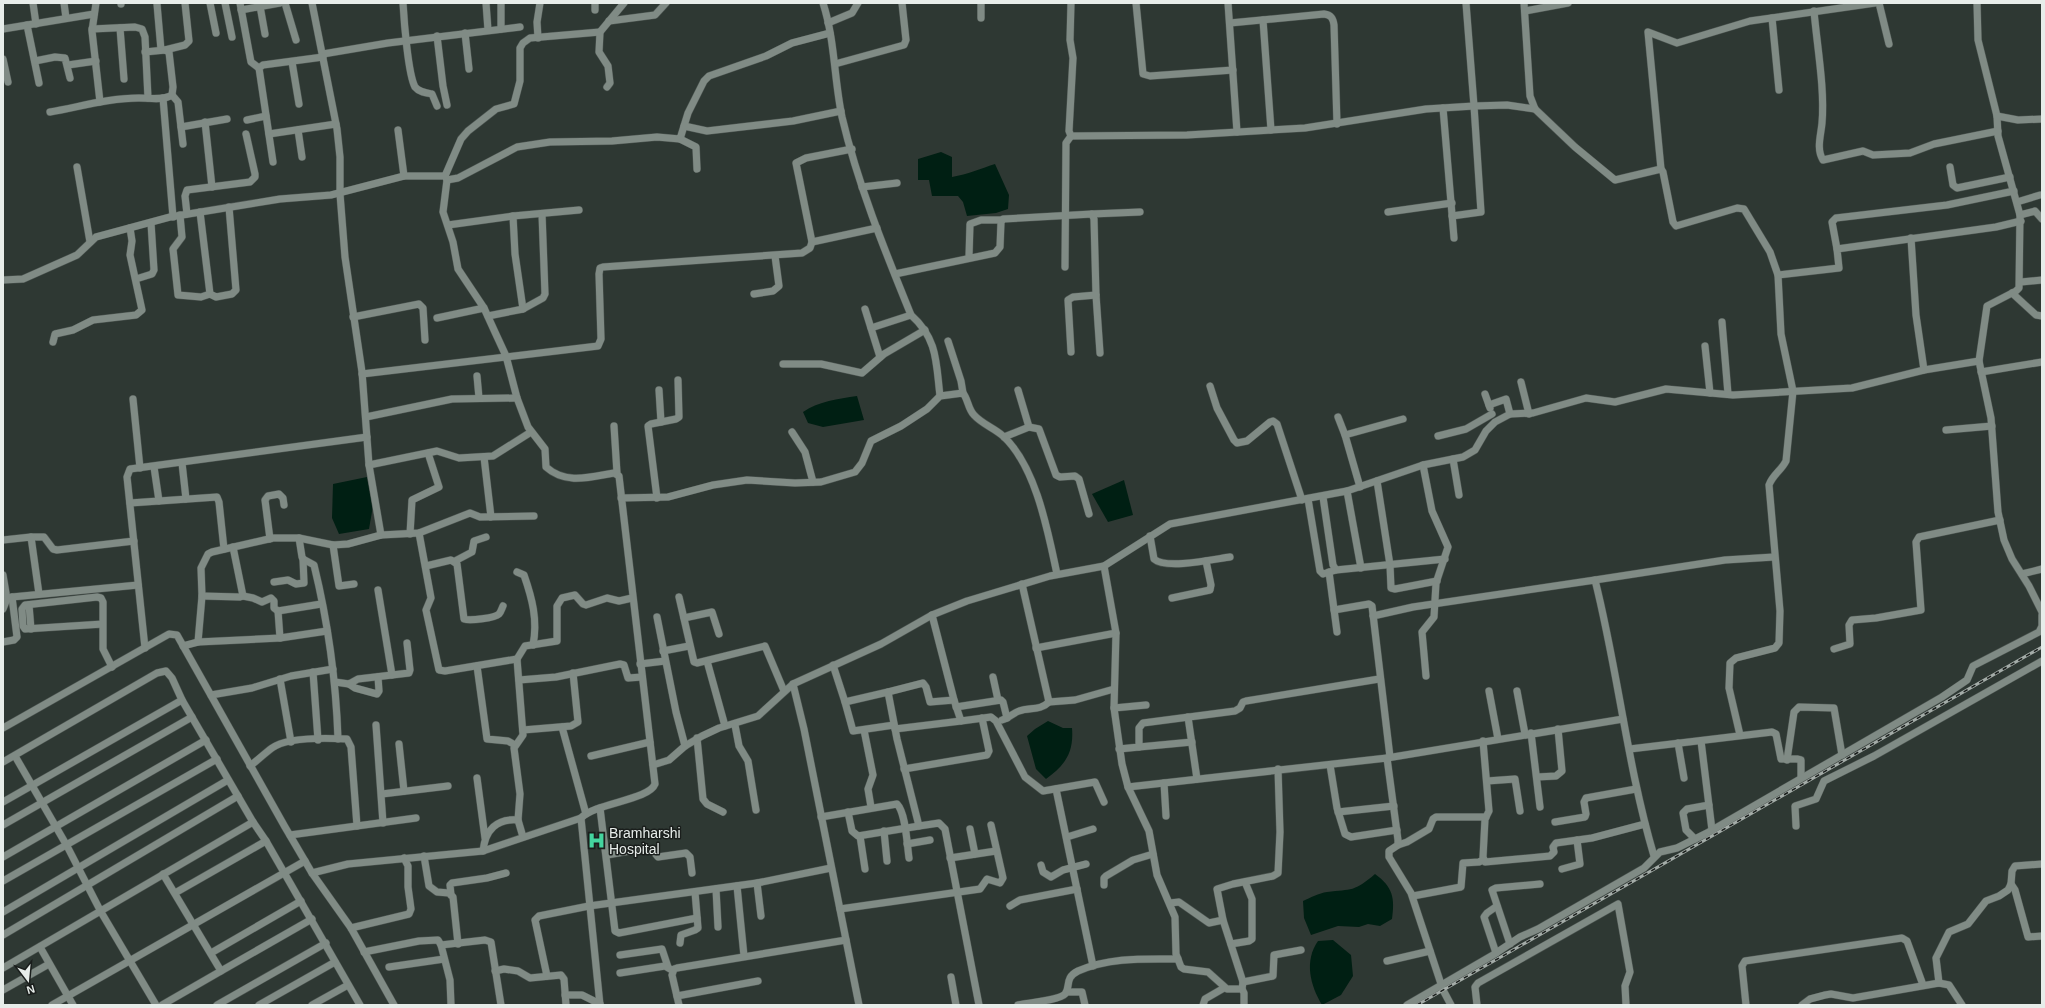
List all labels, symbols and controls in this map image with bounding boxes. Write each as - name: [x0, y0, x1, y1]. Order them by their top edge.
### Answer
- place label: Bramharshi Hospital: [609, 825, 681, 857]
- hospital icon: Bramharshi Hospital: [586, 831, 606, 851]
- north arrow: [8, 960, 48, 1000]
- text: N: [25, 983, 36, 996]

